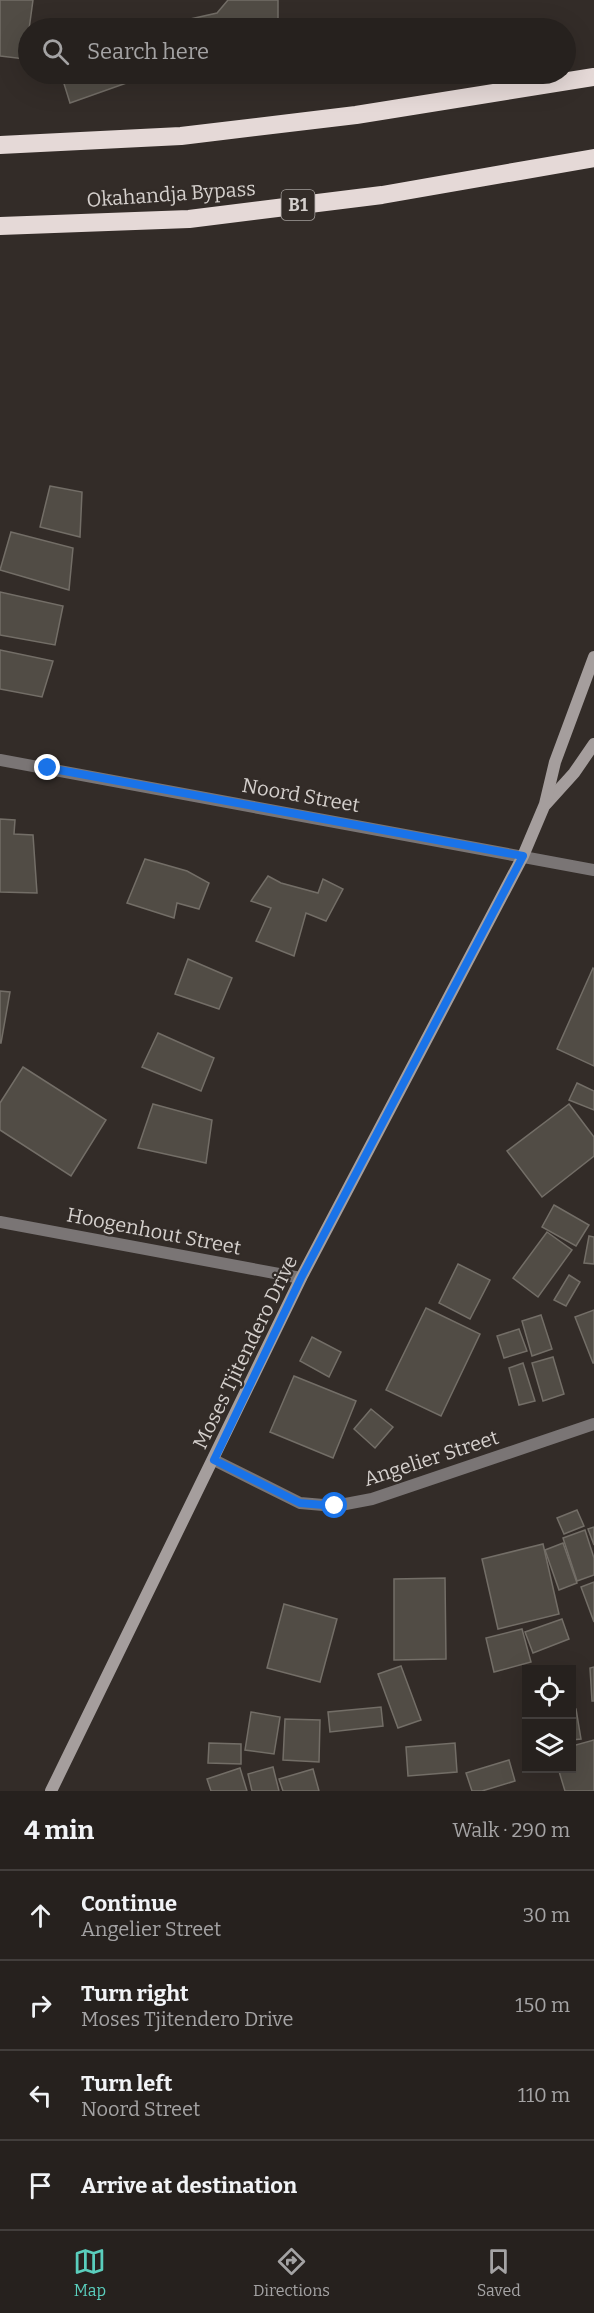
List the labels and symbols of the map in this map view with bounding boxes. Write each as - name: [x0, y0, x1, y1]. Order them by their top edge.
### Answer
- street label: Okahandja Bypass: [86, 176, 257, 213]
- road number: B1: [282, 190, 314, 220]
- route end: [34, 754, 60, 780]
- street label: Noord Street: [240, 773, 362, 817]
- street label: Hoogenhout Street: [65, 1202, 243, 1260]
- street label: Moses Tjitendero Drive: [188, 1251, 303, 1453]
- street label: Angelier Street: [361, 1425, 501, 1491]
- route start: [321, 1492, 347, 1518]

